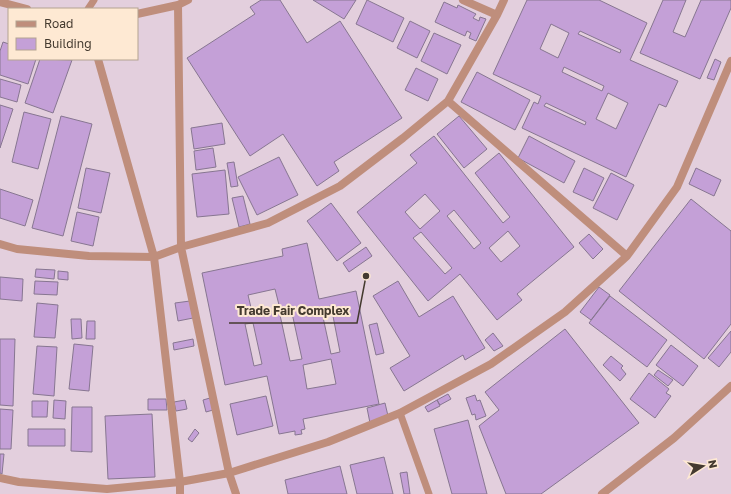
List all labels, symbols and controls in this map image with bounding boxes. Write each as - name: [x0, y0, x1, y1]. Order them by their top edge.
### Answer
- legend: [8, 8, 138, 60]
- text: Road: [44, 16, 73, 31]
- text: Building: [44, 36, 92, 51]
- callout: Trade Fair Complex: [229, 299, 357, 323]
- text: Trade Fair Complex: [237, 303, 349, 318]
- north arrow: [683, 446, 723, 486]
- text: N: [706, 458, 720, 469]

